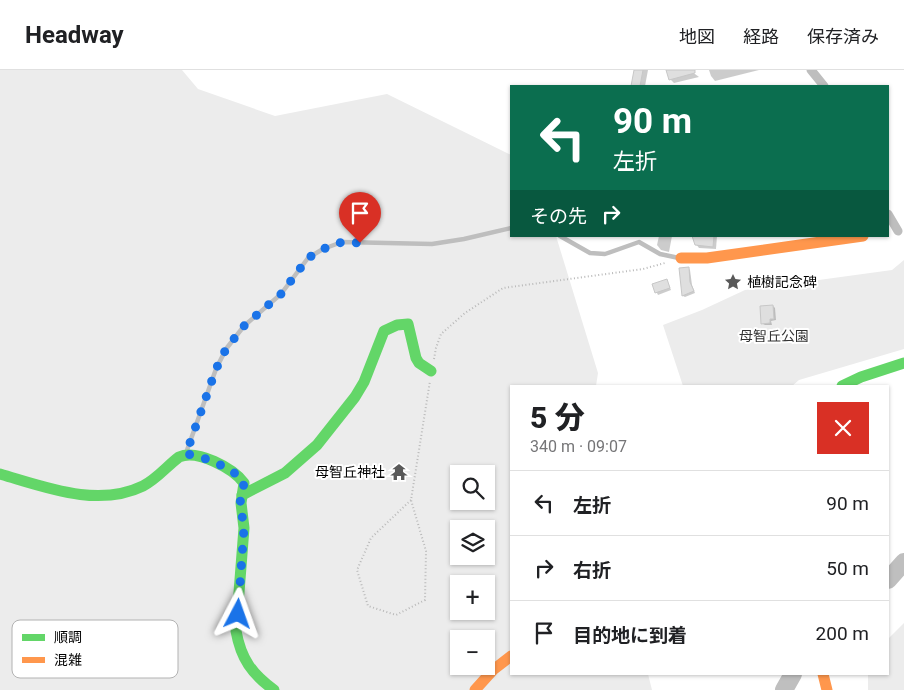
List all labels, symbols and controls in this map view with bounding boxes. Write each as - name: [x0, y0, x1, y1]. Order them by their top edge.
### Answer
- text: Headway: [25, 21, 124, 49]
- text: 地図: [679, 26, 715, 47]
- text: 経路: [743, 26, 779, 47]
- text: 保存済み: [807, 26, 879, 47]
- text: 90 m: [613, 101, 692, 142]
- icon: left: [530, 105, 595, 170]
- text: 左折: [613, 149, 657, 174]
- pin: [339, 192, 381, 243]
- icon: arrive: [346, 199, 374, 227]
- icon: right: [597, 200, 625, 228]
- text: その先: [530, 205, 587, 228]
- place icon: 植樹記念碑: [723, 272, 743, 292]
- place label: 植樹記念碑: [747, 274, 817, 290]
- park label: 母智丘公園: [739, 328, 809, 344]
- text: 5 分: [530, 400, 585, 435]
- button: close: [817, 402, 869, 454]
- text: 340 m · 09:07: [530, 437, 627, 456]
- temple icon: 母智丘神社: [389, 462, 409, 482]
- place label: 母智丘神社: [315, 464, 385, 480]
- map controls: [450, 465, 495, 675]
- button: search: [450, 465, 495, 510]
- icon: left: [530, 489, 558, 517]
- text: 90 m: [826, 492, 869, 515]
- text: 左折: [573, 494, 611, 517]
- button: layers: [450, 520, 495, 565]
- icon: right: [530, 554, 558, 582]
- text: 50 m: [826, 557, 869, 580]
- text: 右折: [573, 559, 611, 582]
- button: +: [450, 575, 495, 620]
- position arrow: [211, 587, 263, 639]
- icon: arrive: [530, 619, 558, 647]
- legend: [12, 620, 178, 678]
- text: 200 m: [816, 622, 869, 645]
- text: 目的地に到着: [573, 624, 687, 647]
- text: 順調: [54, 629, 82, 645]
- button: −: [450, 630, 495, 675]
- text: 混雑: [54, 652, 82, 668]

